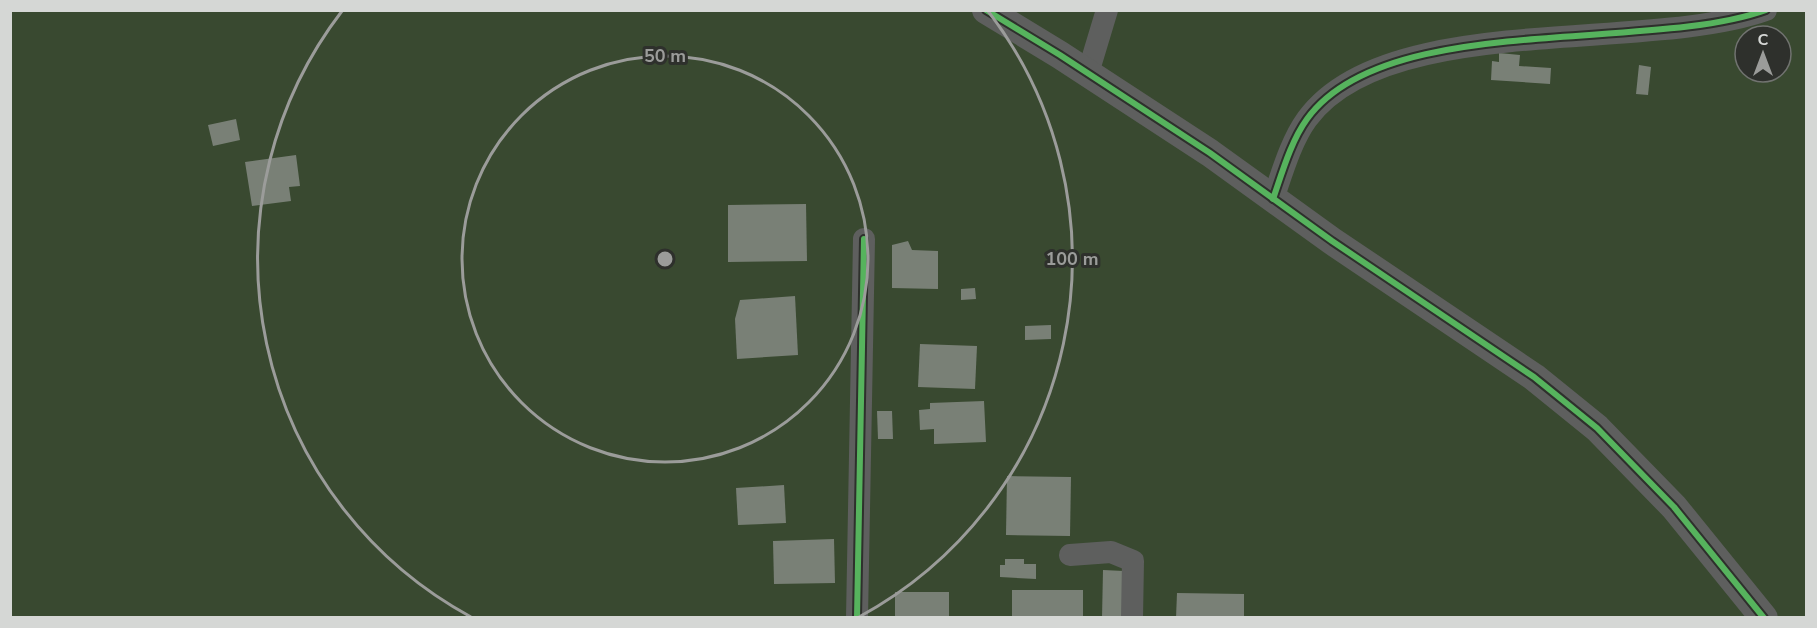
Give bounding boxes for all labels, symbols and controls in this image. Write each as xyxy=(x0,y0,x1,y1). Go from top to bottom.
north arrow xyxy=(1733,24,1793,84)
text: С xyxy=(1758,29,1769,51)
text: 50 m xyxy=(644,44,686,68)
text: 100 m xyxy=(1045,247,1099,271)
centre of rings xyxy=(655,249,675,269)

